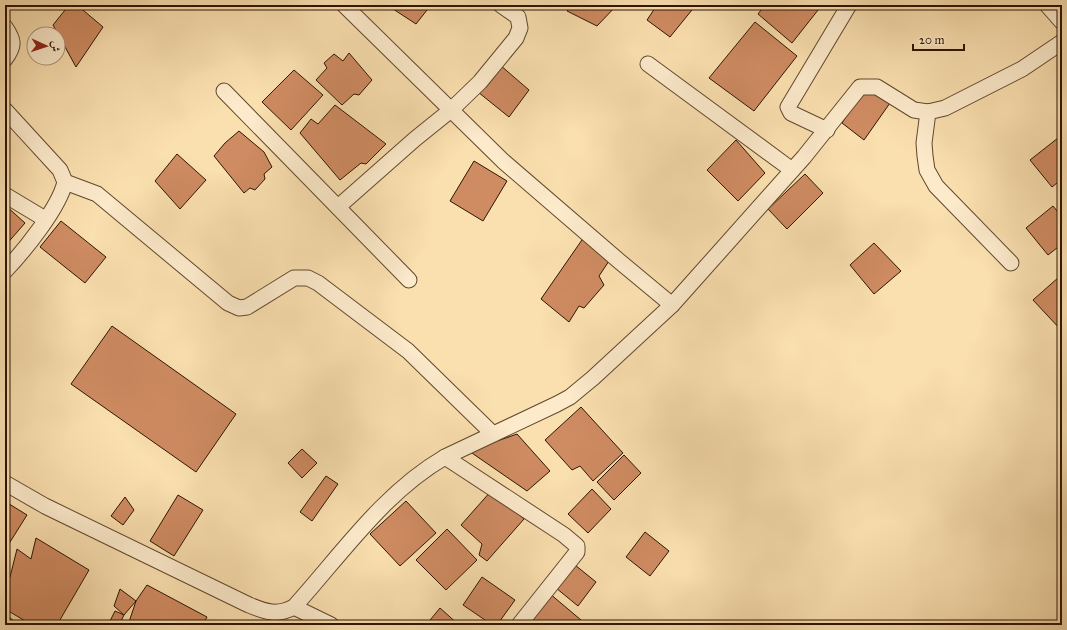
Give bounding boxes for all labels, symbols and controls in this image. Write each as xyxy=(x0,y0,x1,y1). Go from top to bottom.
north arrow xyxy=(26,26,66,66)
scale bar xyxy=(913,26,964,52)
text: 20 m xyxy=(919,33,945,47)
text: ش xyxy=(49,41,62,52)

